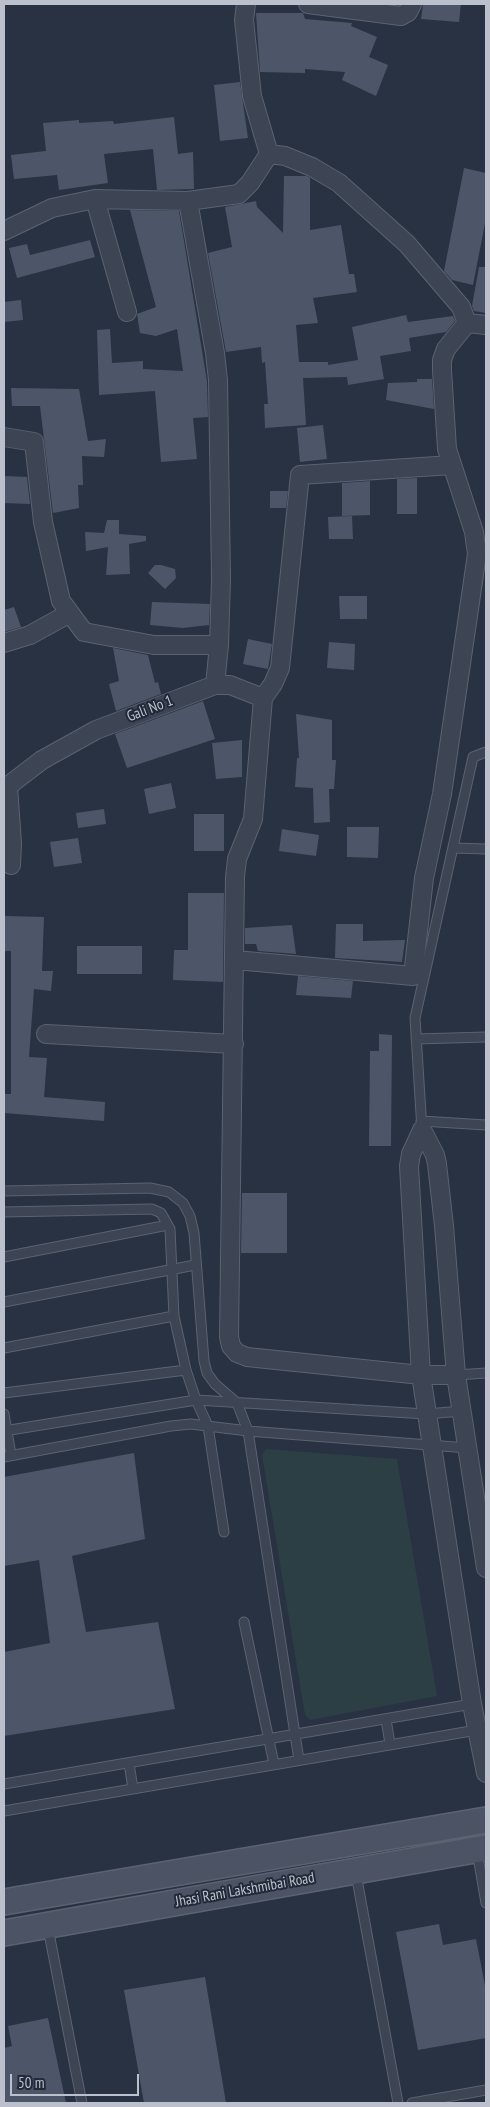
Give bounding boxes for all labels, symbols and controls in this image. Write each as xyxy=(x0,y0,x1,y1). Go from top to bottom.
street label: Gali No 1 xyxy=(124,692,176,726)
street label: Jhasi Rani Lakshmibai Road xyxy=(174,1869,316,1911)
scale bar xyxy=(12,2064,141,2096)
text: 50 m xyxy=(18,2073,44,2092)

